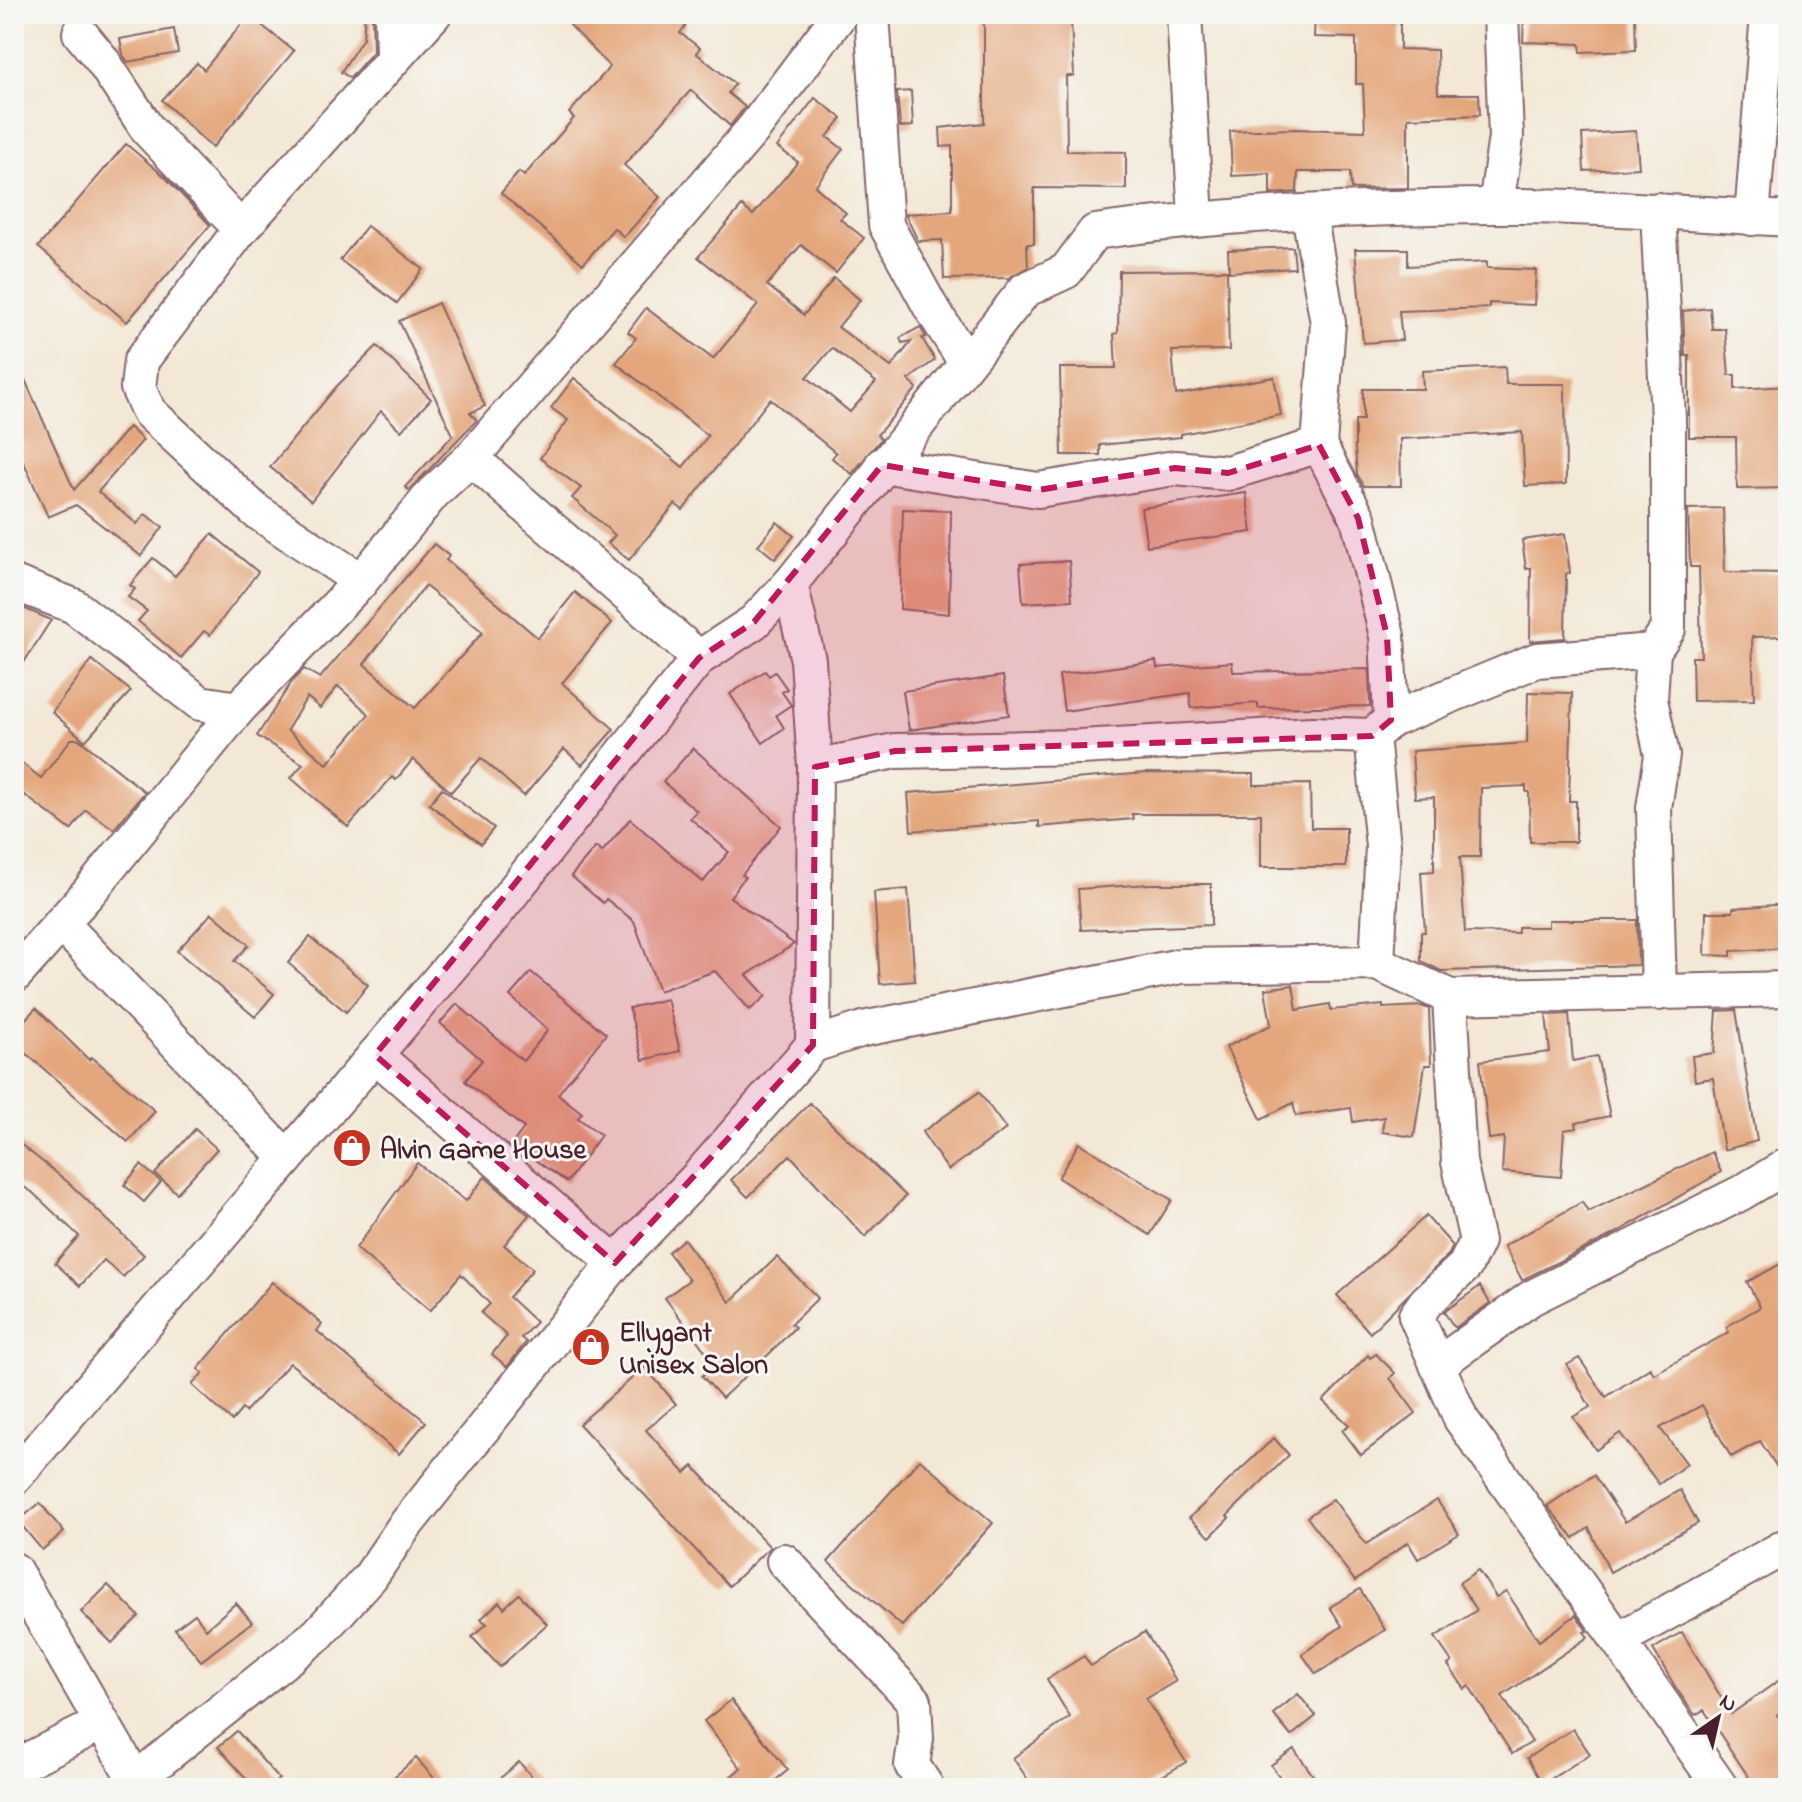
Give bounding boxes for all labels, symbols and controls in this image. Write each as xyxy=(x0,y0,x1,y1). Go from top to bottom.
shop icon: Alvin Game House xyxy=(331,1127,373,1169)
place label: Alvin Game House xyxy=(380,1131,588,1172)
place label: Ellygant Unisex Salon xyxy=(619,1314,768,1387)
shop icon: Ellygant Unisex Salon xyxy=(570,1326,612,1368)
north arrow xyxy=(1678,1678,1758,1758)
text: N xyxy=(1712,1686,1743,1721)

